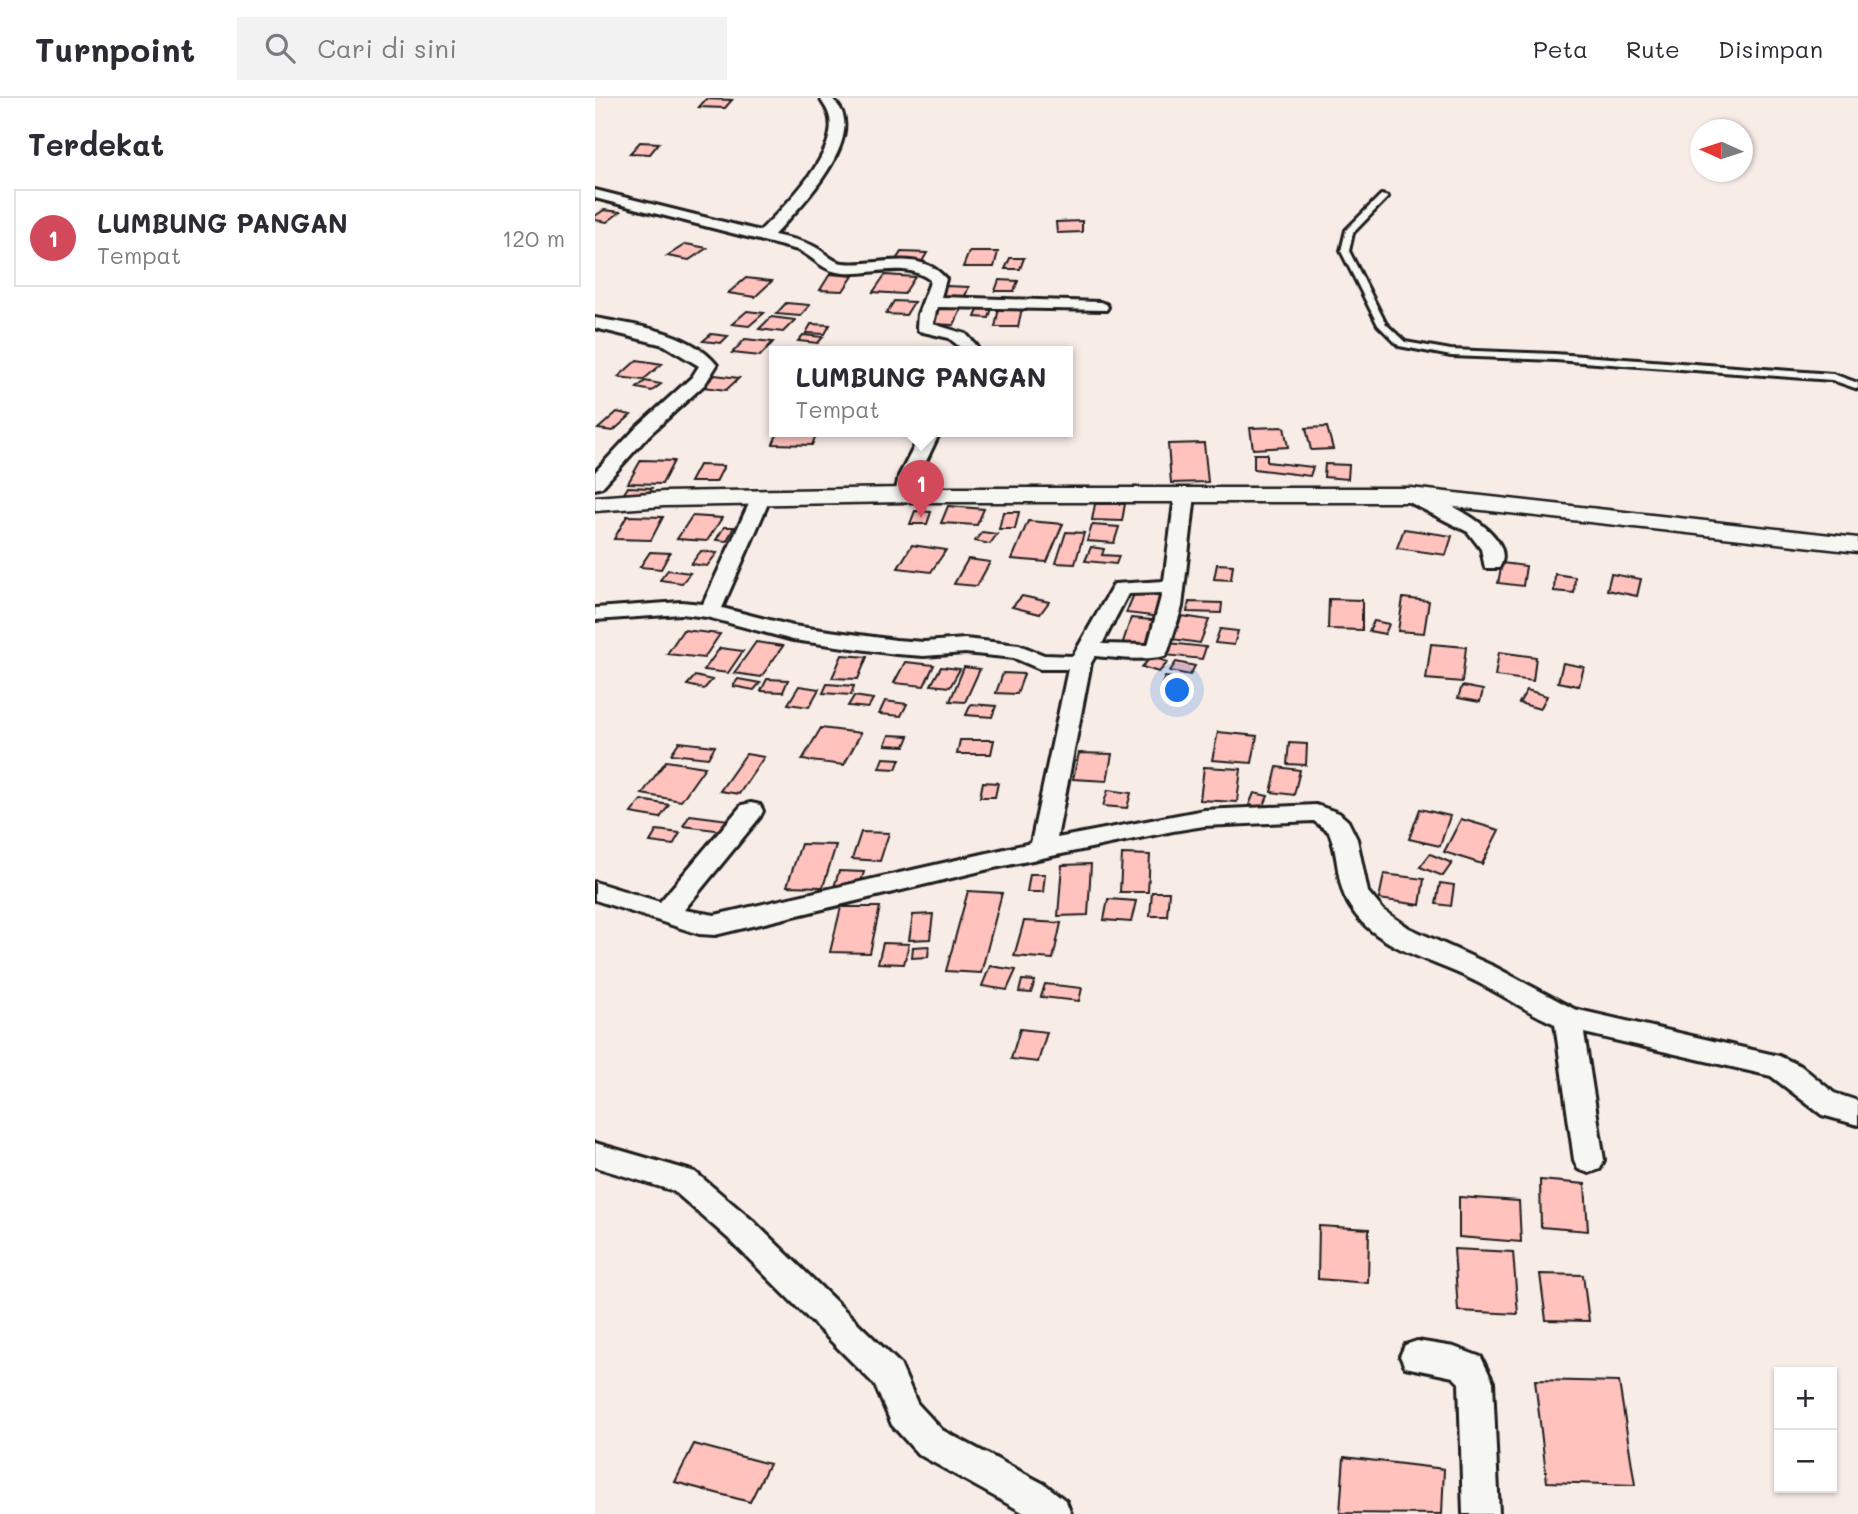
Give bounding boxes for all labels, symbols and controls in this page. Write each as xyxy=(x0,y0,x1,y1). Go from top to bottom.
search box xyxy=(237,17,727,80)
text: Turnpoint xyxy=(35,27,195,70)
icon: search xyxy=(261,29,299,67)
text: Cari di sini xyxy=(317,31,457,65)
text: Peta xyxy=(1533,33,1588,64)
text: Rute xyxy=(1626,33,1680,64)
text: Disimpan xyxy=(1718,33,1823,64)
north arrow xyxy=(1690,119,1753,182)
text: Terdekat xyxy=(28,124,164,164)
text: LUMBUNG PANGAN xyxy=(97,206,348,240)
text: 1 xyxy=(48,223,58,253)
text: 120 m xyxy=(502,223,565,253)
text: Tempat xyxy=(97,240,181,270)
popup xyxy=(769,346,1073,437)
text: LUMBUNG PANGAN xyxy=(796,360,1046,394)
text: Tempat xyxy=(796,394,880,424)
pin: 1 xyxy=(898,460,944,518)
your location xyxy=(1160,673,1194,707)
map controls xyxy=(1774,1367,1837,1493)
button: + xyxy=(1774,1367,1837,1430)
button: − xyxy=(1774,1430,1837,1493)

